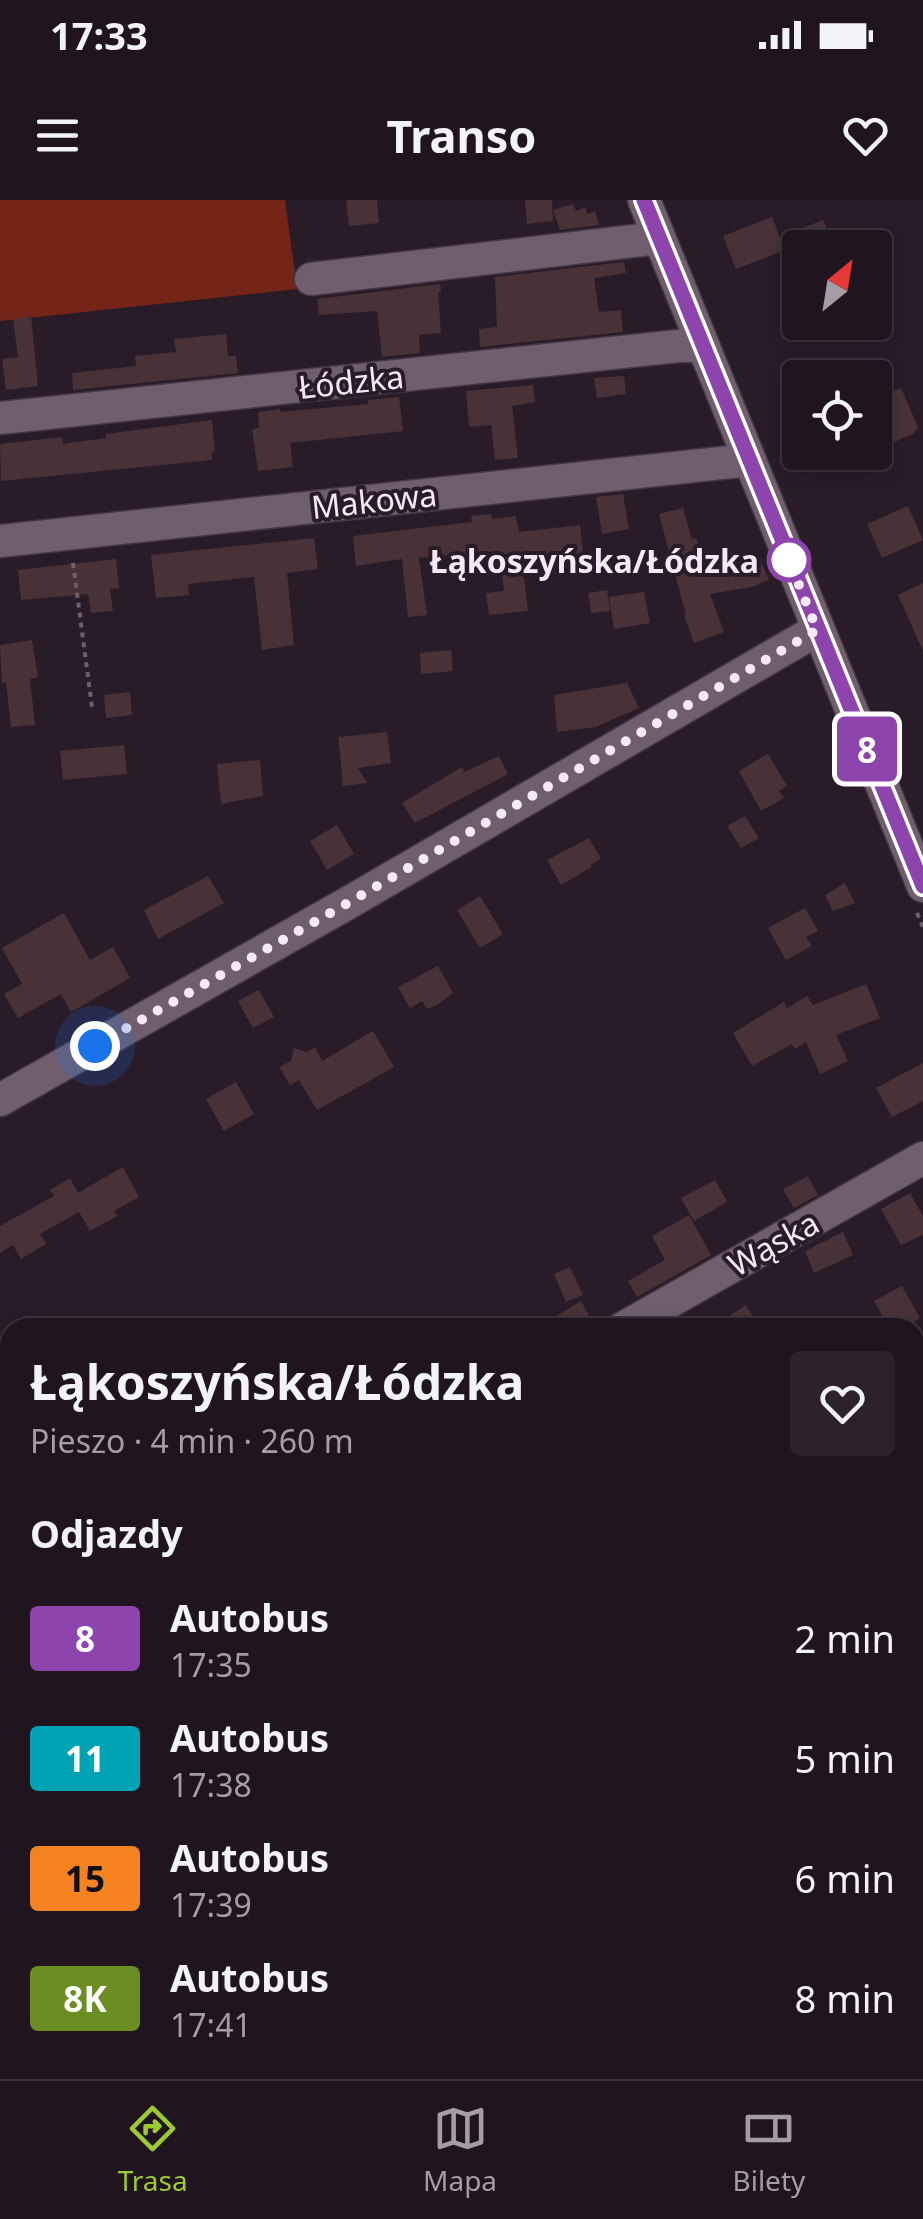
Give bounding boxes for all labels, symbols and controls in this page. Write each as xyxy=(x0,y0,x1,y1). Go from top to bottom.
text: 17:33 xyxy=(50,9,148,61)
text: Transo xyxy=(387,105,536,166)
icon: menu xyxy=(30,108,85,163)
icon: heart xyxy=(838,108,893,163)
north arrow xyxy=(782,230,892,340)
map controls xyxy=(782,230,892,470)
street label: Łódzka xyxy=(296,354,406,408)
button: locate xyxy=(782,360,892,470)
street label: Makowa xyxy=(309,472,439,528)
place label: Łąkoszyńska/Łódzka xyxy=(430,539,759,582)
marker: Łąkoszyńska/Łódzka xyxy=(768,539,810,581)
line badge: 8 xyxy=(834,716,900,782)
text: 8 xyxy=(857,726,877,773)
your location xyxy=(70,1021,120,1071)
street label: Wąska xyxy=(720,1201,826,1285)
text: Łąkoszyńska/Łódzka xyxy=(30,1349,524,1414)
button: heart xyxy=(790,1351,895,1456)
text: Pieszo · 4 min · 260 m xyxy=(30,1419,354,1462)
text: Odjazdy xyxy=(30,1507,183,1559)
text: Autobus xyxy=(170,1591,329,1643)
text: 2 min xyxy=(795,1612,895,1664)
text: 8 xyxy=(75,1615,95,1662)
text: 17:35 xyxy=(170,1643,252,1686)
text: Autobus xyxy=(170,1711,329,1763)
text: 5 min xyxy=(795,1732,895,1784)
text: 11 xyxy=(65,1735,105,1782)
text: 17:38 xyxy=(170,1763,252,1806)
text: Autobus xyxy=(170,1831,329,1883)
text: 6 min xyxy=(795,1852,895,1904)
text: 15 xyxy=(65,1855,105,1902)
text: 17:39 xyxy=(170,1883,252,1926)
text: Autobus xyxy=(170,1951,329,2003)
text: 8 min xyxy=(795,1972,895,2024)
text: 8K xyxy=(63,1975,107,2022)
text: 17:41 xyxy=(170,2003,252,2046)
tab: Trasa xyxy=(118,2101,188,2199)
tab: Mapa xyxy=(423,2101,497,2199)
tab: Bilety xyxy=(732,2101,805,2199)

